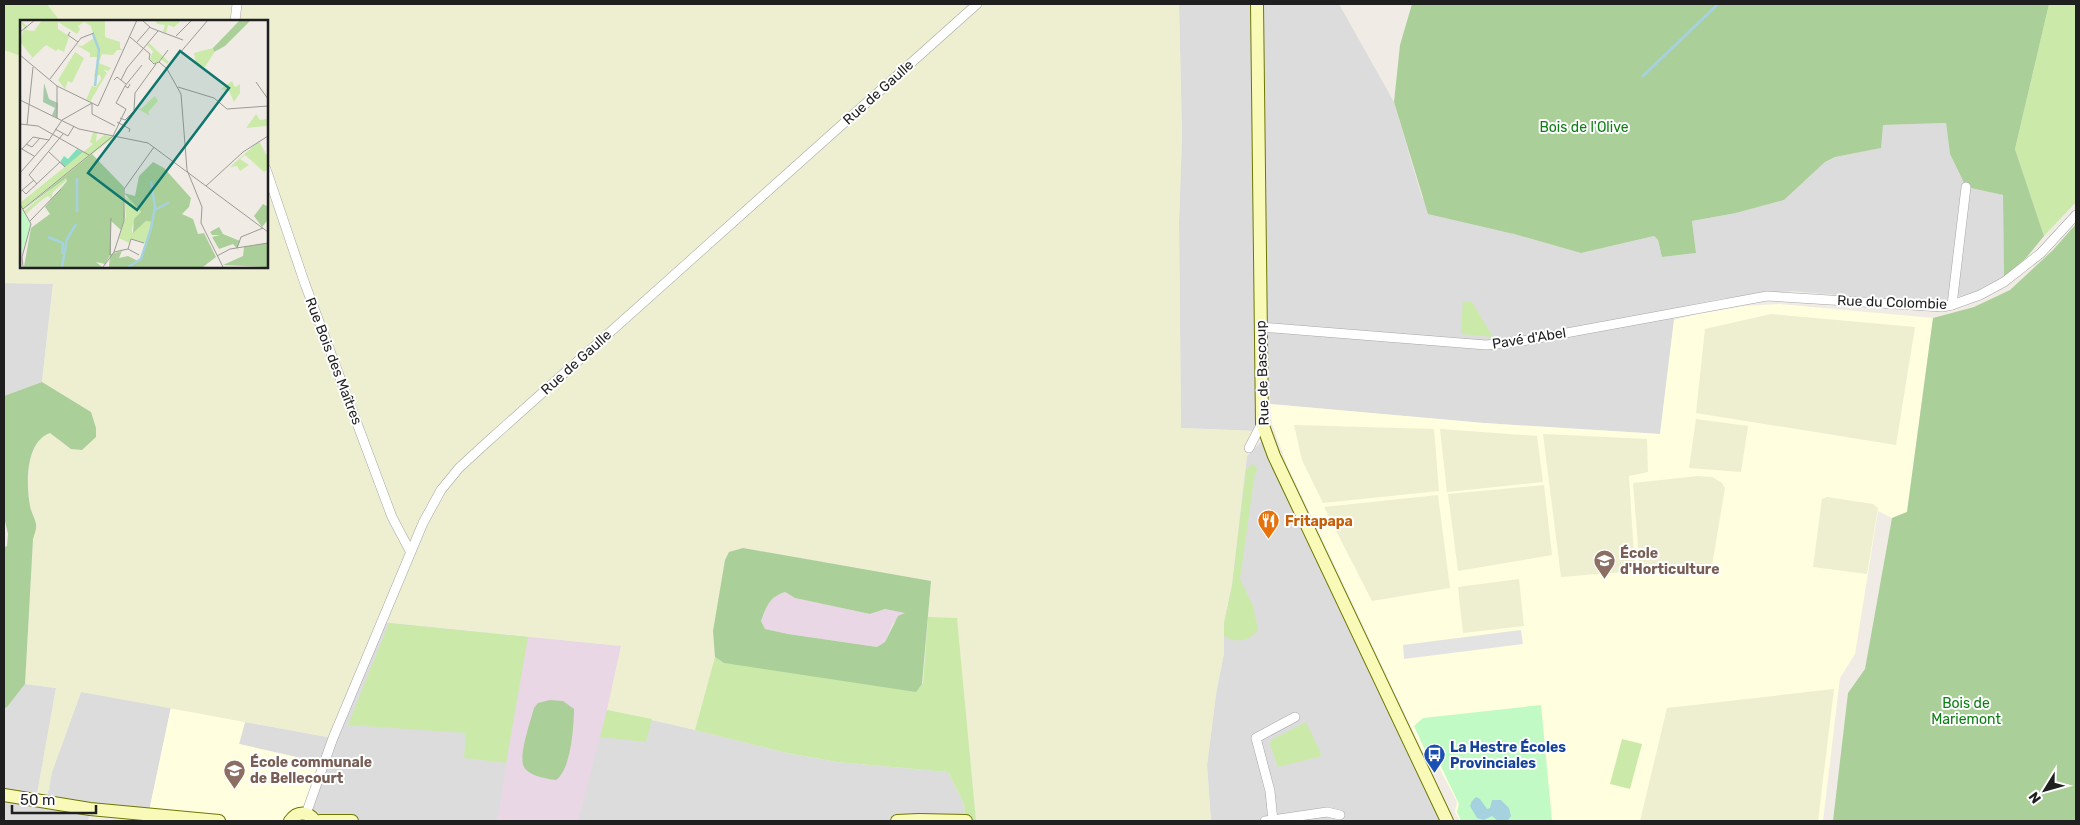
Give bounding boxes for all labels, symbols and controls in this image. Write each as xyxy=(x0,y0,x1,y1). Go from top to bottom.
inset map xyxy=(20,20,268,268)
street label: Rue de Gaulle xyxy=(840,56,917,128)
park label: Bois de l'Olive xyxy=(1539,119,1629,136)
street label: Rue du Colombie xyxy=(1837,292,1947,313)
street label: Rue Bois des Maîtres xyxy=(301,295,366,427)
street label: Rue de Bascoup xyxy=(1252,320,1273,426)
street label: Pavé d'Abel xyxy=(1491,324,1567,353)
street label: Rue de Gaulle xyxy=(538,326,615,398)
restaurant icon: Fritapapa xyxy=(1257,509,1281,540)
place label: Fritapapa xyxy=(1285,513,1353,530)
place label: École d'Horticulture xyxy=(1620,544,1719,578)
school or university icon: École d'Horticulture xyxy=(1592,549,1616,580)
park label: Bois de Mariemont xyxy=(1931,695,2001,728)
place label: La Hestre Écoles Provinciales xyxy=(1450,738,1566,772)
bus stop icon: La Hestre Écoles Provinciales xyxy=(1422,743,1446,774)
place label: École communale de Bellecourt xyxy=(250,753,372,787)
school or university icon: École communale de Bellecourt xyxy=(222,758,246,789)
north arrow xyxy=(2020,765,2070,815)
scale bar xyxy=(12,782,96,814)
text: N xyxy=(2025,788,2045,807)
text: 50 m xyxy=(20,791,55,809)

